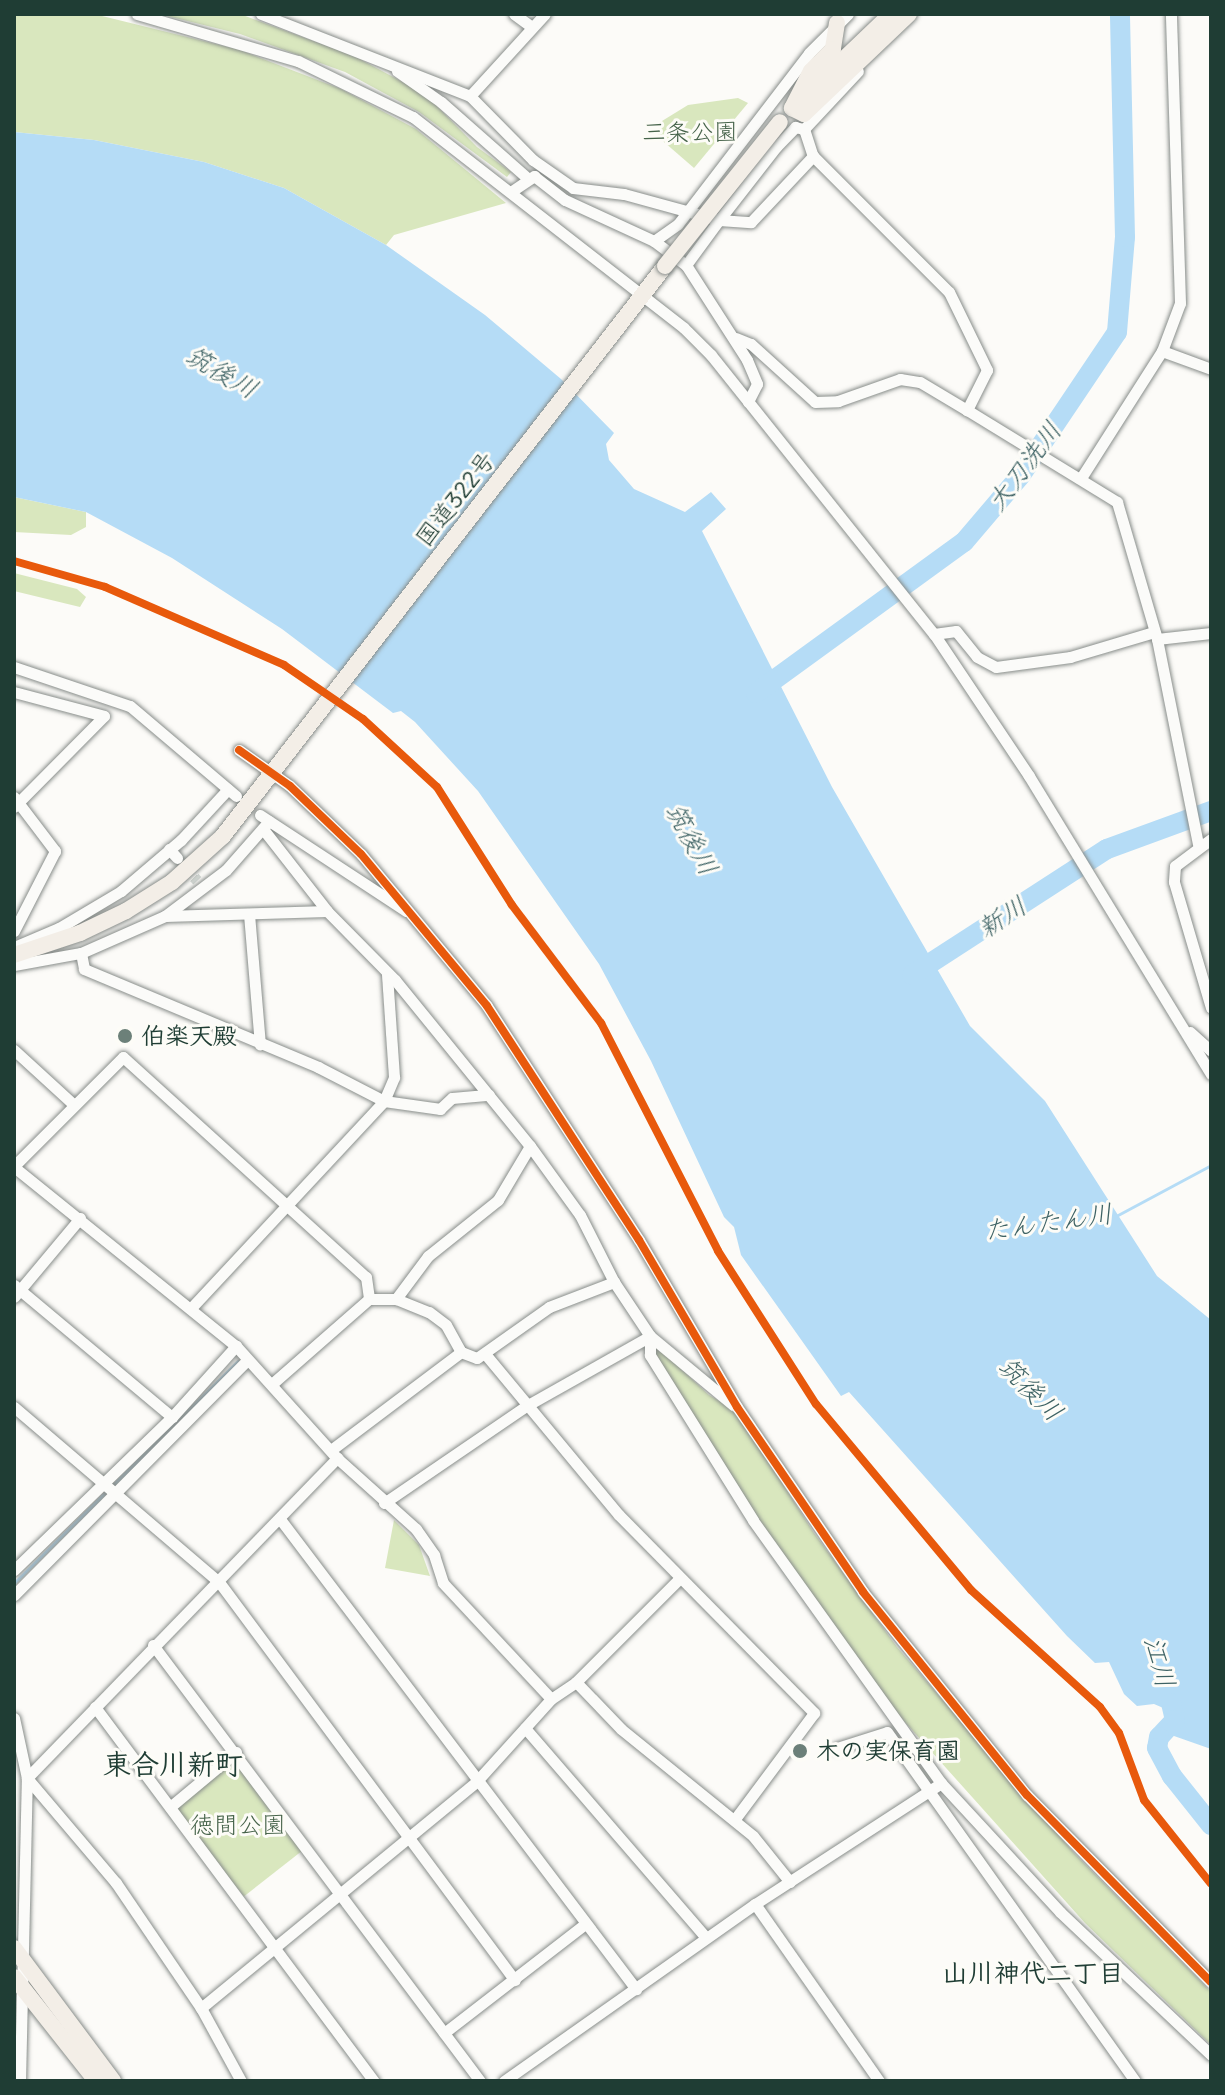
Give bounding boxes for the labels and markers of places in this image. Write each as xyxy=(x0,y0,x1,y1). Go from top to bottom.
place label: 伯楽天殿 xyxy=(141,1022,237,1050)
marker: 伯楽天殿 xyxy=(116,1027,134,1045)
place label: 木の実保育園 xyxy=(816,1737,960,1765)
marker: 木の実保育園 xyxy=(791,1742,809,1760)

